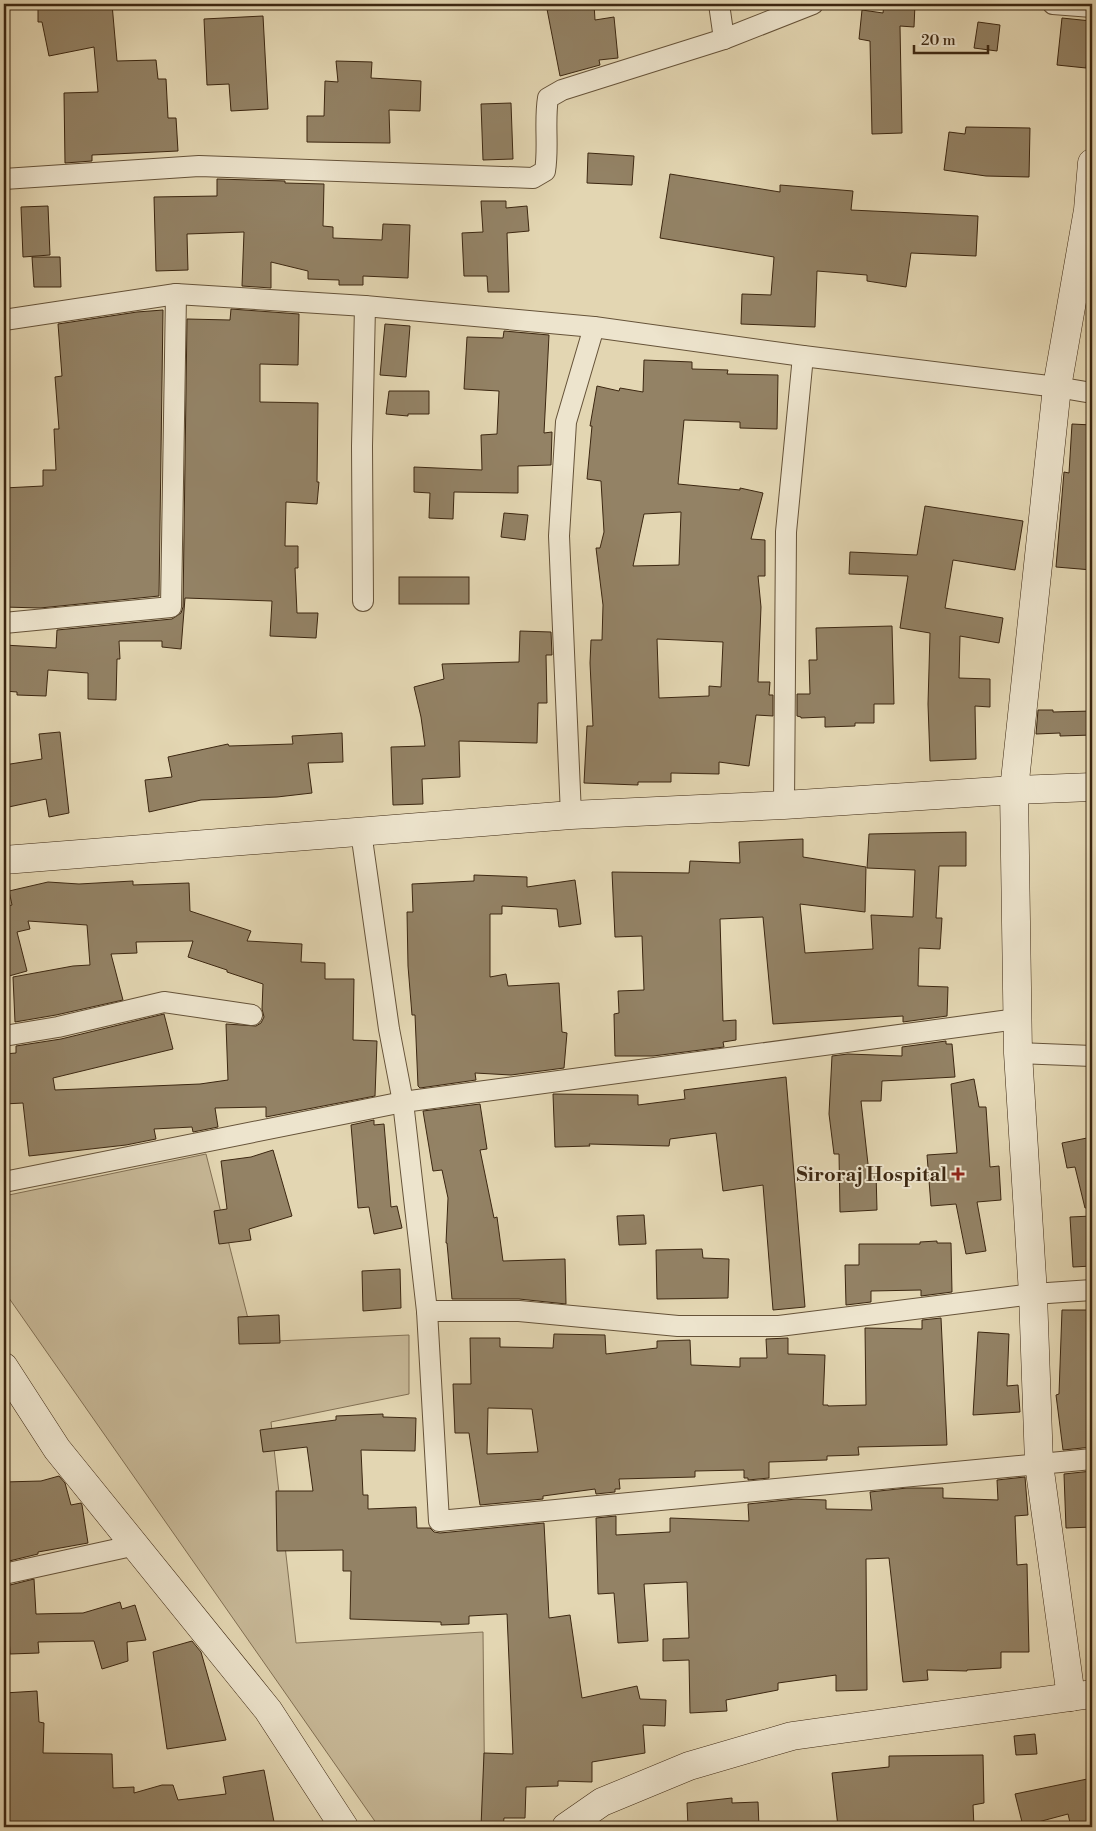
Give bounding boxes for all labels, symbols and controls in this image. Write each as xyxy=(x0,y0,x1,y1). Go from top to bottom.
scale bar xyxy=(914,22,987,54)
text: 20 m xyxy=(921,31,956,50)
place label: Siroraj Hospital xyxy=(796,1163,947,1188)
marker: Siroraj Hospital xyxy=(951,1167,965,1181)

